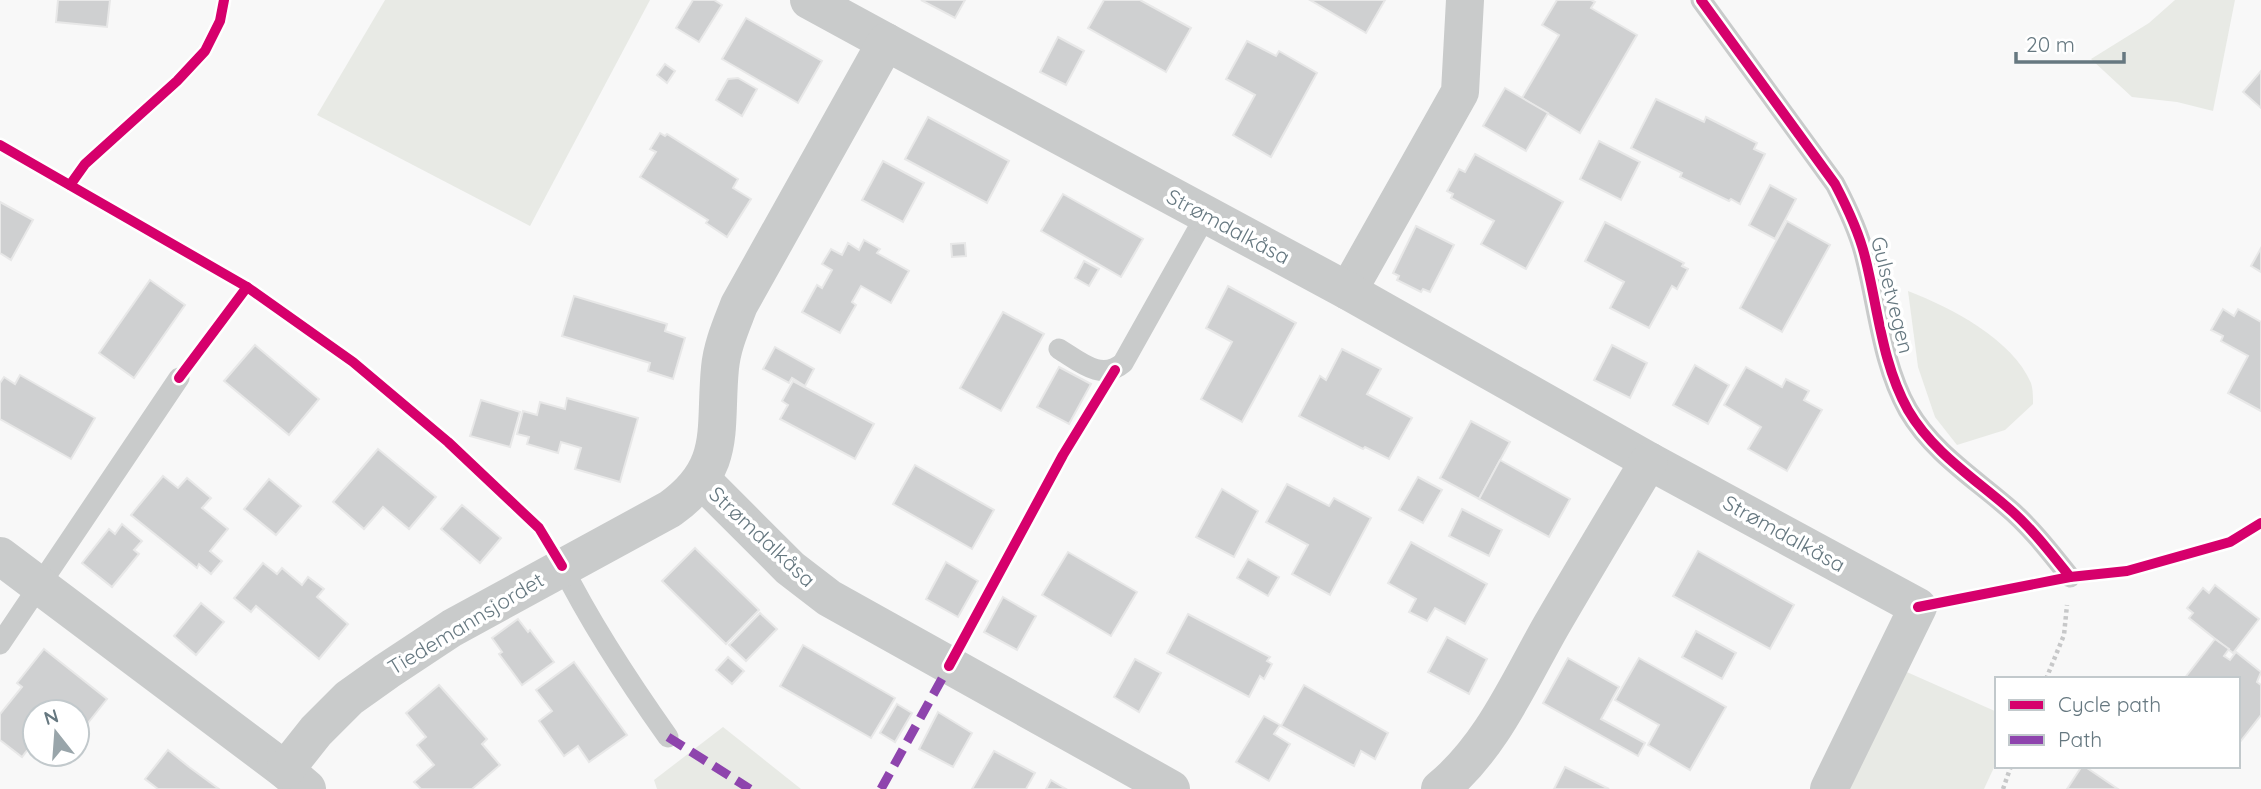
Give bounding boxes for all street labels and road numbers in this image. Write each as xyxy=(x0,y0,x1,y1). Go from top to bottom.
street label: Strømdalkåsa xyxy=(1162,183,1295,269)
street label: Gulsetvegen xyxy=(1866,234,1920,356)
street label: Strømdalkåsa xyxy=(704,480,821,592)
street label: Strømdalkåsa xyxy=(1719,489,1850,577)
street label: Tiedemannsjordet xyxy=(383,566,548,680)

